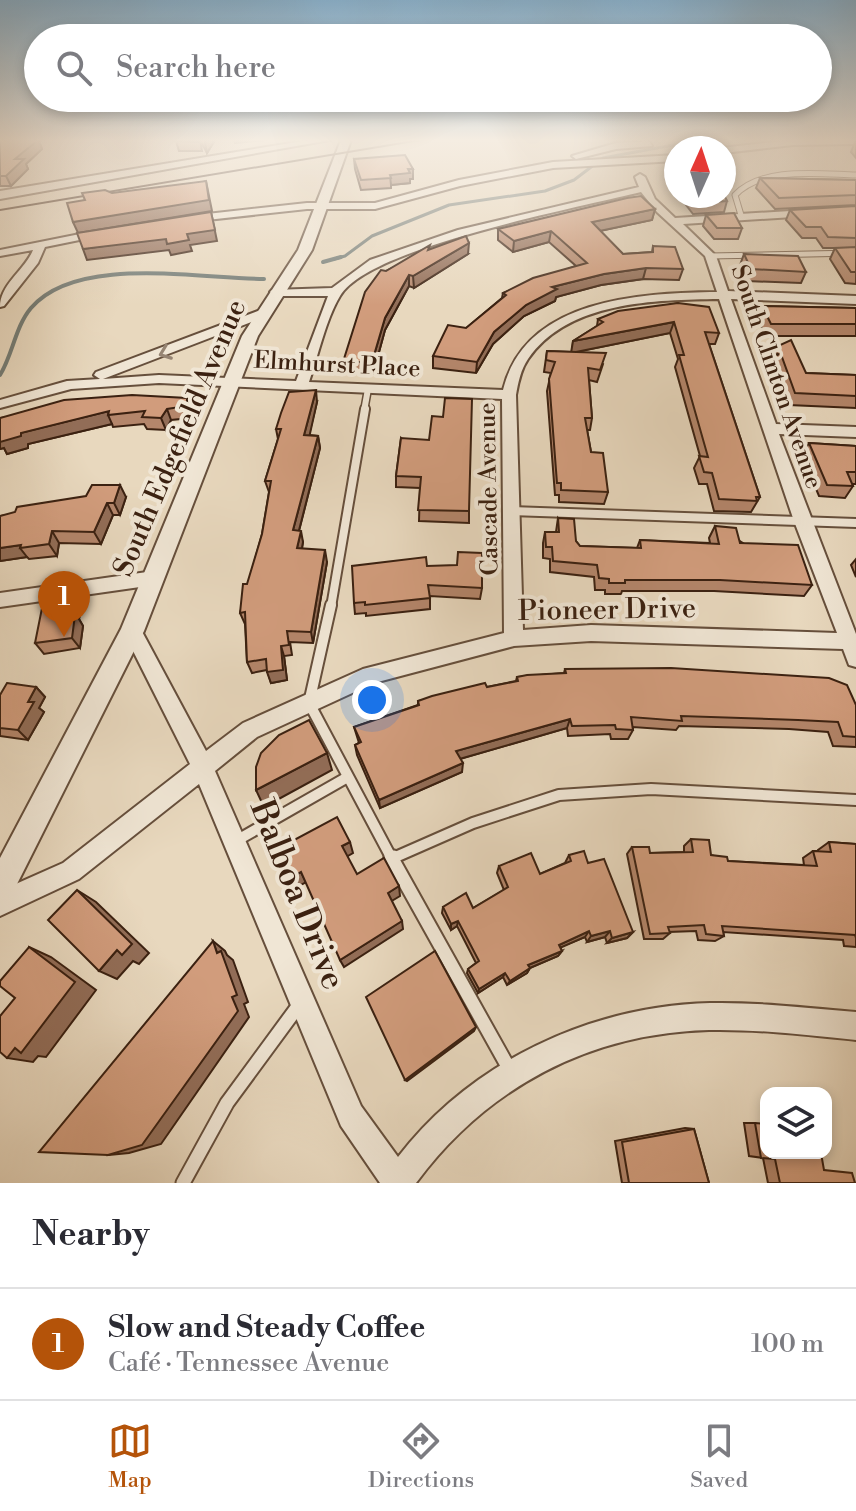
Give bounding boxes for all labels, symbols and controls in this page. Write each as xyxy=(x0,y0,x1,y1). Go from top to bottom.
search box xyxy=(24,24,832,112)
icon: search xyxy=(52,46,96,90)
text: Search here xyxy=(116,49,276,87)
north arrow xyxy=(664,136,736,208)
street label: South Clinton Avenue xyxy=(724,261,828,493)
street label: South Edgefield Avenue xyxy=(106,294,254,582)
one-way arrow xyxy=(159,343,173,360)
street label: Elmhurst Place xyxy=(253,346,421,384)
street label: Cascade Avenue xyxy=(472,402,506,576)
pin: 1 xyxy=(38,571,90,637)
street label: Pioneer Drive xyxy=(518,591,696,629)
your location xyxy=(352,680,392,720)
street label: Balboa Drive xyxy=(240,793,354,996)
map controls xyxy=(760,1087,832,1159)
button: layers xyxy=(760,1087,832,1159)
text: Nearby xyxy=(32,1214,150,1256)
text: Slow and Steady Coffee xyxy=(108,1309,425,1347)
text: 1 xyxy=(52,1328,64,1360)
text: 100 m xyxy=(751,1328,824,1360)
text: Café · Tennessee Avenue xyxy=(108,1347,389,1379)
tab: Map xyxy=(108,1419,152,1494)
tab: Directions xyxy=(368,1419,474,1494)
tab: Saved xyxy=(690,1419,748,1494)

